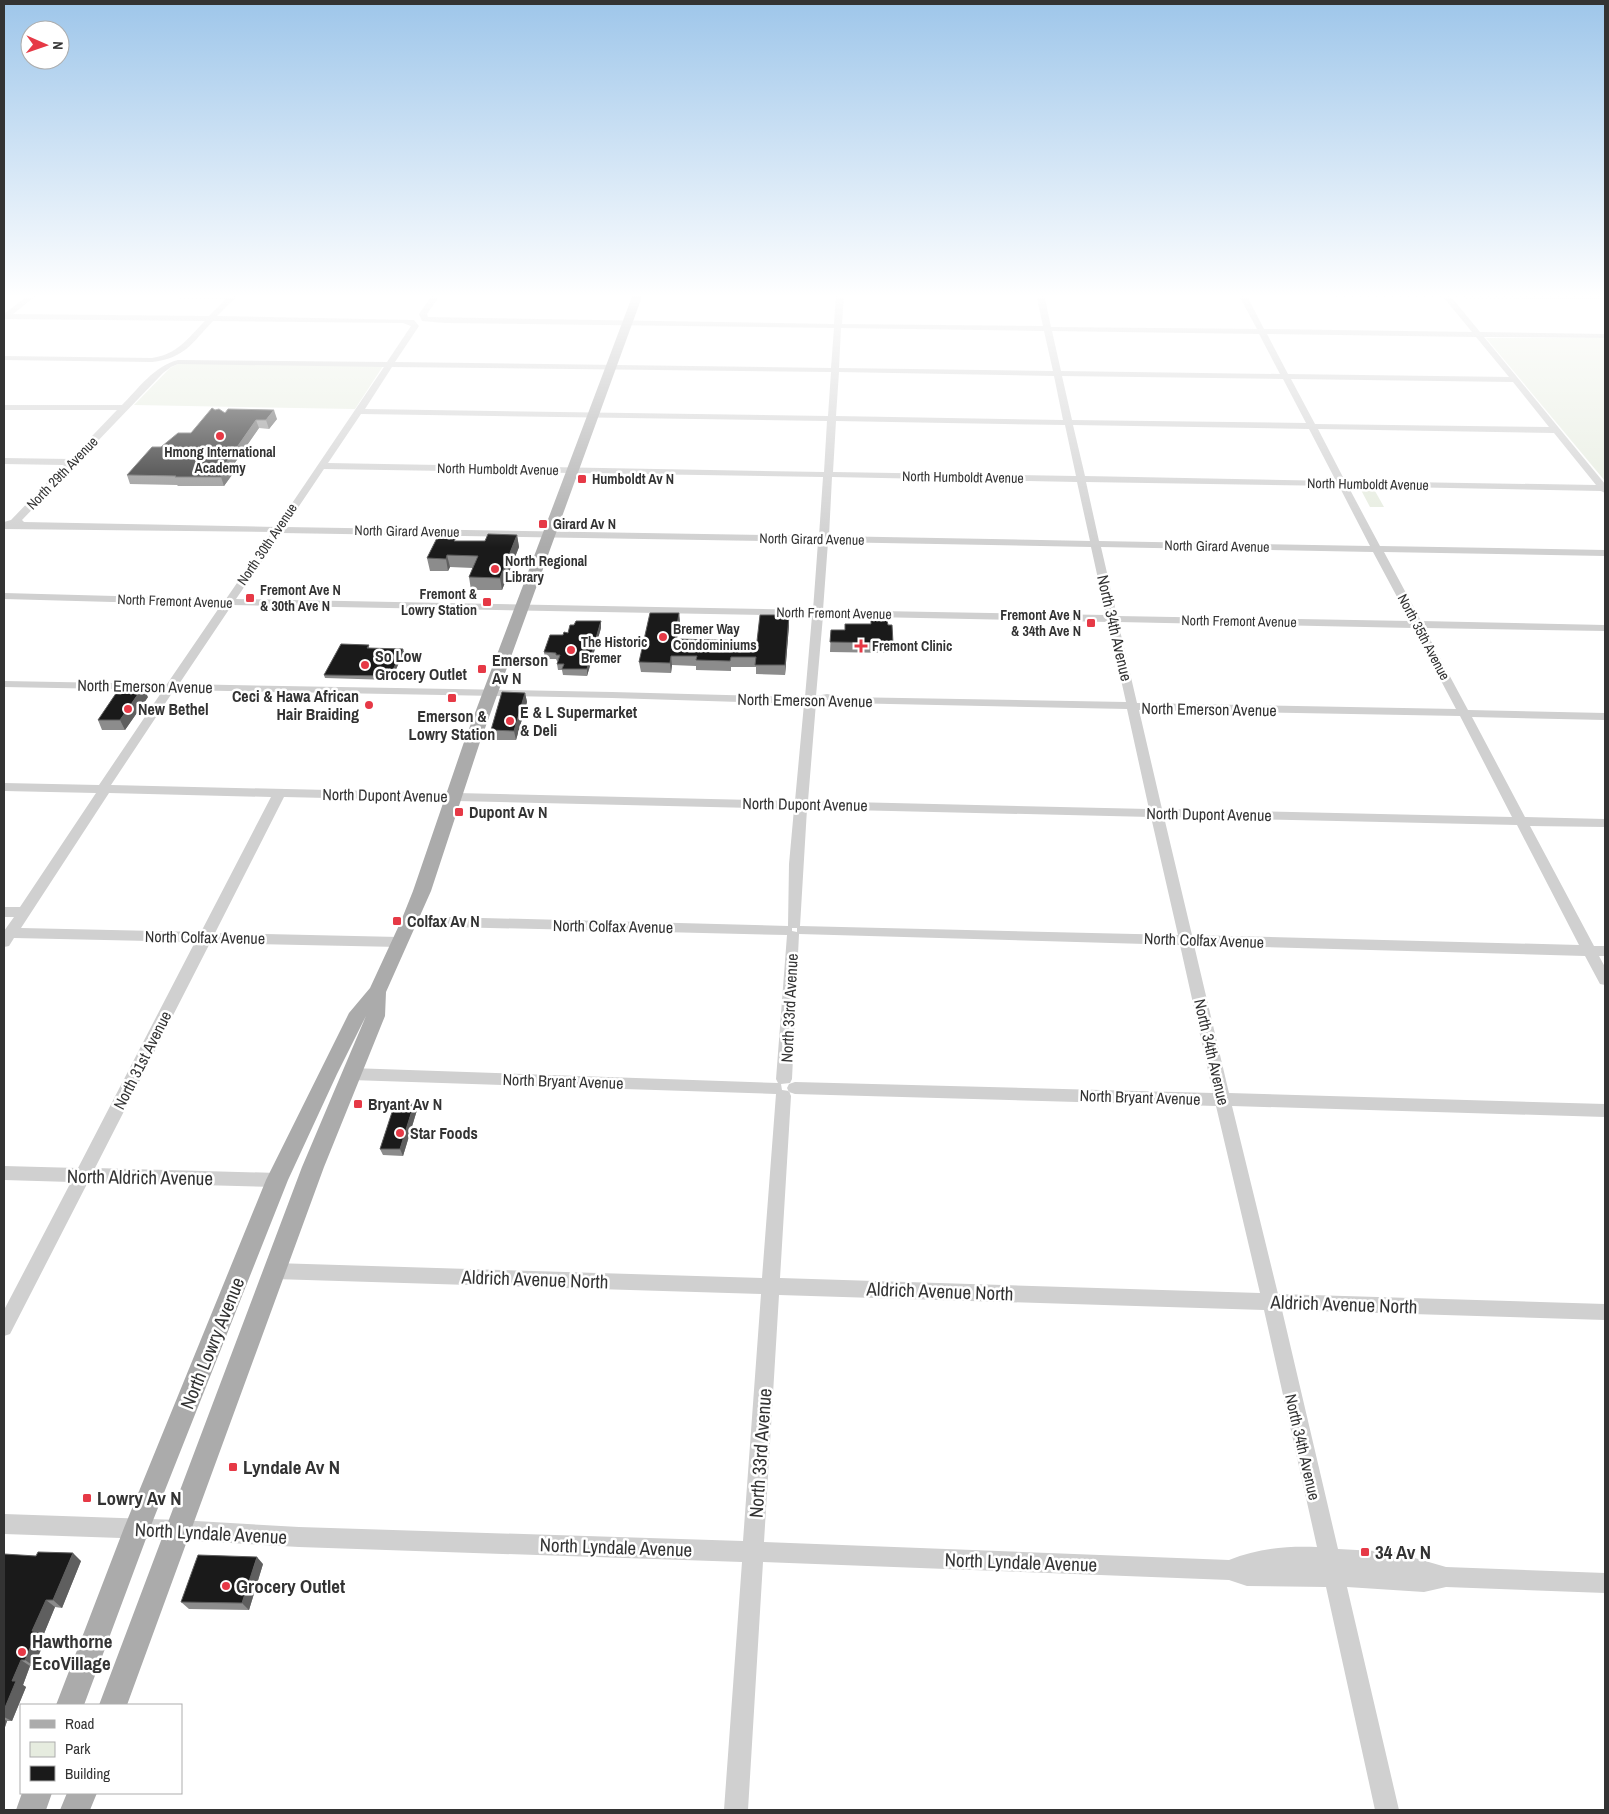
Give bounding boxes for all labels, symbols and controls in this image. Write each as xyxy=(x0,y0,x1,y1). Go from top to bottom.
north arrow xyxy=(20,20,70,70)
text: N xyxy=(49,41,67,50)
marker: Hmong International Academy xyxy=(214,430,226,442)
street label: North 29th Avenue xyxy=(23,433,101,513)
place label: Hmong International Academy xyxy=(164,443,276,477)
street label: North Humboldt Avenue xyxy=(437,459,559,479)
street label: North Humboldt Avenue xyxy=(902,467,1024,487)
place label: Humboldt Av N xyxy=(592,470,674,488)
marker: Humboldt Av N xyxy=(576,473,588,485)
street label: North Humboldt Avenue xyxy=(1307,474,1429,494)
street label: North 30th Avenue xyxy=(233,500,301,588)
place label: Girard Av N xyxy=(553,515,616,533)
marker: Girard Av N xyxy=(537,518,549,530)
street label: North Girard Avenue xyxy=(354,521,460,541)
street label: North Girard Avenue xyxy=(759,529,865,549)
street label: North Girard Avenue xyxy=(1164,536,1270,556)
place label: North Regional Library xyxy=(505,552,587,586)
marker: North Regional Library xyxy=(489,563,501,575)
street label: North 34th Avenue xyxy=(1092,573,1138,683)
place label: Fremont Ave N & 30th Ave N xyxy=(260,581,341,615)
place label: Fremont & Lowry Station xyxy=(401,585,478,619)
street label: North Fremont Avenue xyxy=(117,590,233,612)
street label: North 35th Avenue xyxy=(1394,591,1454,683)
marker: Fremont Ave N & 30th Ave N xyxy=(244,592,256,604)
marker: Fremont & Lowry Station xyxy=(481,596,493,608)
street label: North Fremont Avenue xyxy=(776,603,892,623)
place label: Fremont Ave N & 34th Ave N xyxy=(1000,606,1081,640)
street label: North Fremont Avenue xyxy=(1181,611,1297,631)
marker: Fremont Ave N & 34th Ave N xyxy=(1085,617,1097,629)
place label: Bremer Way Condominiums xyxy=(673,620,757,654)
marker: Bremer Way Condominiums xyxy=(657,631,669,643)
place label: The Historic Bremer xyxy=(581,633,647,667)
place label: Fremont Clinic xyxy=(872,637,952,655)
marker: Fremont Clinic xyxy=(854,639,868,653)
marker: The Historic Bremer xyxy=(565,644,577,656)
place label: So Low Grocery Outlet xyxy=(375,645,468,685)
place label: Emerson Av N xyxy=(492,649,548,689)
marker: So Low Grocery Outlet xyxy=(359,659,371,671)
marker: Emerson Av N xyxy=(476,663,488,675)
street label: North Emerson Avenue xyxy=(77,674,213,698)
place label: Ceci & Hawa African Hair Braiding xyxy=(232,685,359,725)
street label: North Emerson Avenue xyxy=(737,688,873,712)
marker: Emerson & Lowry Station xyxy=(446,692,458,704)
street label: North Emerson Avenue xyxy=(1141,697,1277,721)
place label: New Bethel xyxy=(138,698,209,720)
marker: Ceci & Hawa African Hair Braiding xyxy=(363,699,375,711)
place label: E & L Supermarket & Deli xyxy=(520,701,638,741)
marker: New Bethel xyxy=(122,703,134,715)
place label: Emerson & Lowry Station xyxy=(409,705,495,745)
marker: E & L Supermarket & Deli xyxy=(504,715,516,727)
street label: North Dupont Avenue xyxy=(322,783,448,807)
street label: North Dupont Avenue xyxy=(742,792,868,816)
place label: Dupont Av N xyxy=(469,801,547,823)
street label: North Dupont Avenue xyxy=(1146,802,1272,826)
marker: Dupont Av N xyxy=(453,806,465,818)
place label: Colfax Av N xyxy=(407,910,480,932)
street label: North Colfax Avenue xyxy=(553,914,673,938)
marker: Colfax Av N xyxy=(391,915,403,927)
street label: North Colfax Avenue xyxy=(145,925,265,949)
street label: North Colfax Avenue xyxy=(1144,927,1264,953)
street label: North 33rd Avenue xyxy=(775,953,803,1063)
street label: North 34th Avenue xyxy=(1189,997,1235,1107)
street label: North 31st Avenue xyxy=(108,1007,176,1113)
street label: North Bryant Avenue xyxy=(502,1068,624,1094)
street label: North Bryant Avenue xyxy=(1079,1084,1201,1110)
place label: Bryant Av N xyxy=(368,1093,442,1115)
marker: Bryant Av N xyxy=(352,1098,364,1110)
place label: Star Foods xyxy=(410,1122,478,1144)
marker: Star Foods xyxy=(394,1127,406,1139)
street label: North Aldrich Avenue xyxy=(67,1163,213,1191)
street label: Aldrich Avenue North xyxy=(460,1263,609,1295)
street label: North Lowry Avenue xyxy=(174,1273,250,1413)
street label: Aldrich Avenue North xyxy=(865,1275,1014,1307)
street label: Aldrich Avenue North xyxy=(1269,1288,1418,1320)
street label: North 33rd Avenue xyxy=(743,1387,777,1519)
street label: North 34th Avenue xyxy=(1280,1392,1326,1502)
place label: Lyndale Av N xyxy=(243,1454,340,1480)
marker: Lyndale Av N xyxy=(227,1461,239,1473)
place label: Lowry Av N xyxy=(97,1485,182,1511)
marker: Lowry Av N xyxy=(81,1492,93,1504)
street label: North Lyndale Avenue xyxy=(134,1516,288,1550)
street label: North Lyndale Avenue xyxy=(539,1531,693,1563)
place label: 34 Av N xyxy=(1375,1539,1431,1565)
street label: North Lyndale Avenue xyxy=(944,1546,1098,1578)
marker: 34 Av N xyxy=(1359,1546,1371,1558)
place label: Grocery Outlet xyxy=(236,1573,345,1599)
marker: Grocery Outlet xyxy=(220,1580,232,1592)
place label: Hawthorne EcoVillage xyxy=(32,1628,113,1676)
marker: Hawthorne EcoVillage xyxy=(16,1646,28,1658)
legend xyxy=(20,1704,182,1794)
text: Road xyxy=(65,1713,94,1734)
text: Park xyxy=(65,1738,91,1759)
text: Building xyxy=(65,1763,110,1784)

